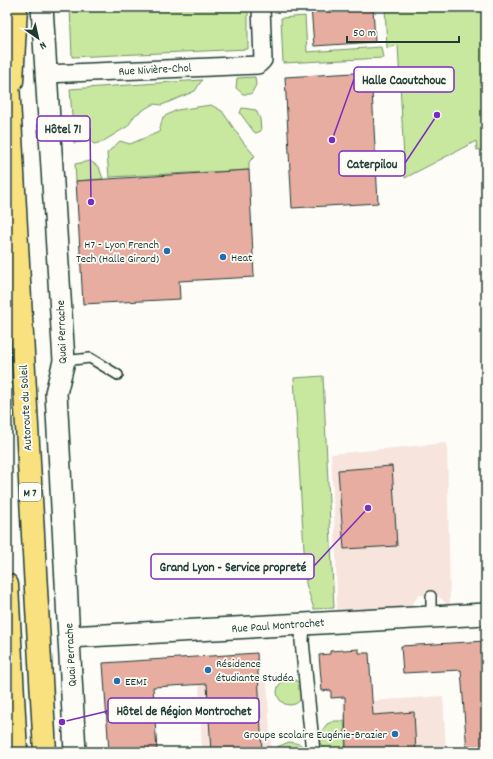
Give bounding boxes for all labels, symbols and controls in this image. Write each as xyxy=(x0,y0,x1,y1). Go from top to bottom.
north arrow xyxy=(18,18,58,58)
scale bar xyxy=(347,18,459,44)
text: 50 m xyxy=(353,25,376,42)
text: N xyxy=(35,36,49,53)
street label: Rue Nivière-Chol xyxy=(118,60,192,81)
callout: Halle Caoutchouc xyxy=(354,67,454,92)
text: Halle Caoutchouc xyxy=(362,72,446,91)
callout: Hôtel 71 xyxy=(37,116,90,141)
text: Hôtel 71 xyxy=(45,121,82,140)
callout: Caterpilou xyxy=(339,151,405,176)
text: Caterpilou xyxy=(347,156,398,175)
place label: H7 - Lyon French Tech (Halle Girard) xyxy=(76,237,159,268)
marker: H7 - Lyon French Tech (Halle Girard) xyxy=(162,246,172,256)
place label: Heat xyxy=(231,250,253,267)
marker: Heat xyxy=(218,252,228,262)
street label: Quai Perrache xyxy=(53,300,72,364)
street label: Autoroute du Soleil xyxy=(16,364,37,451)
road number: M 7 xyxy=(19,483,41,501)
callout: Grand Lyon - Service propreté xyxy=(151,554,314,579)
text: Grand Lyon - Service propreté xyxy=(160,559,307,578)
street label: Rue Paul Montrochet xyxy=(231,615,326,638)
street label: Quai Perrache xyxy=(61,623,82,687)
place label: Résidence étudiante Studéa xyxy=(216,656,294,687)
marker: Résidence étudiante Studéa xyxy=(203,665,213,675)
place label: EEMI xyxy=(125,674,147,691)
marker: EEMI xyxy=(112,676,122,686)
callout: Hôtel de Région Montrochet xyxy=(108,698,259,723)
text: Hôtel de Région Montrochet xyxy=(116,703,252,722)
place label: Groupe scolaire Eugénie-Brazier xyxy=(244,727,388,744)
marker: Groupe scolaire Eugénie-Brazier xyxy=(390,729,400,739)

